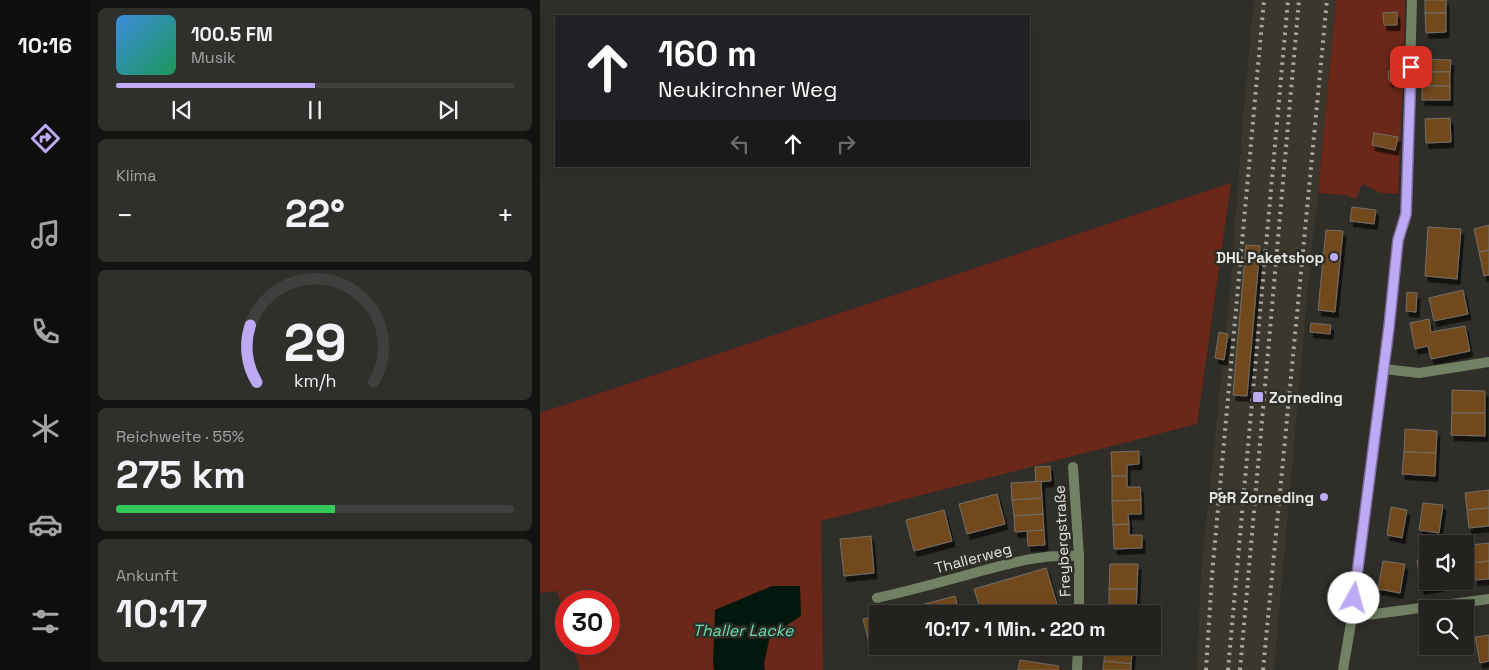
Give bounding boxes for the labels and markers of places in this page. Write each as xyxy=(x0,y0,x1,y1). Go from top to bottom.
pin xyxy=(1390,46,1432,88)
place label: DHL Paketshop xyxy=(1216,248,1324,267)
marker: DHL Paketshop xyxy=(1328,251,1340,263)
place label: Zorneding xyxy=(1269,388,1343,407)
marker: Zorneding xyxy=(1251,390,1265,404)
place label: P&R Zorneding xyxy=(1209,488,1314,507)
marker: P&R Zorneding xyxy=(1318,491,1330,503)

